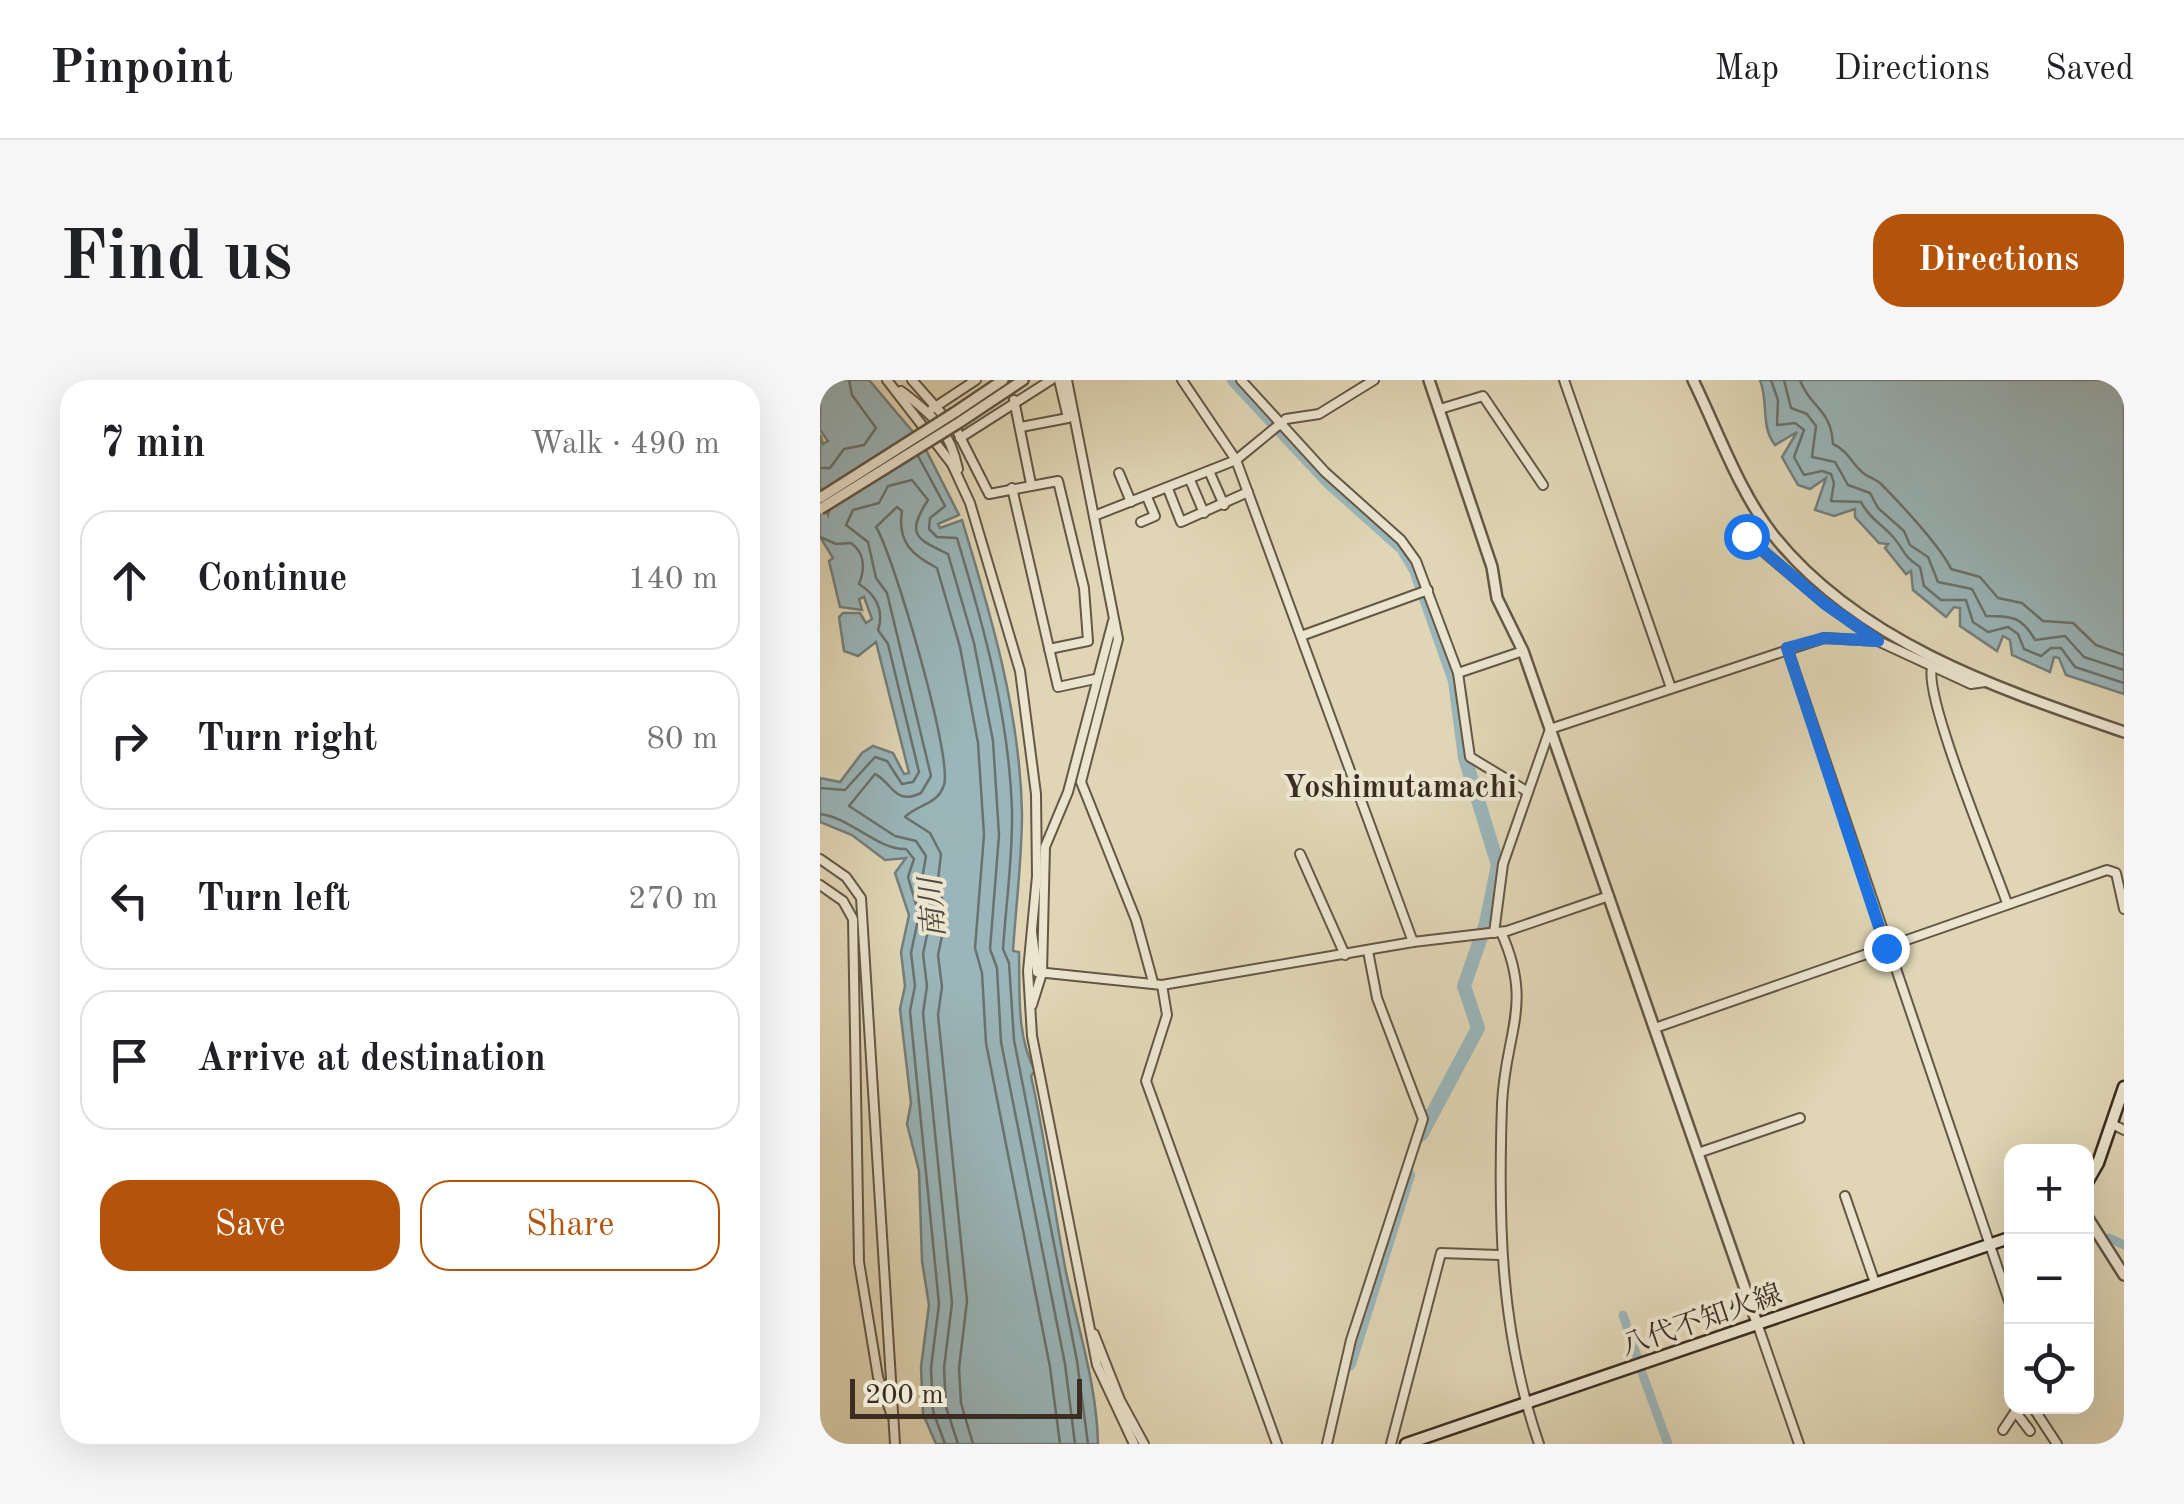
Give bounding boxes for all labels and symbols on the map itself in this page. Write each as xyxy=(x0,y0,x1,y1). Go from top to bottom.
route start xyxy=(1724,514,1770,560)
district label: Yoshimutamachi xyxy=(1283,773,1517,805)
water label: 南川 xyxy=(914,874,951,939)
route end xyxy=(1864,926,1910,972)
street label: 八代不知火線 xyxy=(1617,1278,1786,1362)
scale bar xyxy=(850,1374,1082,1418)

